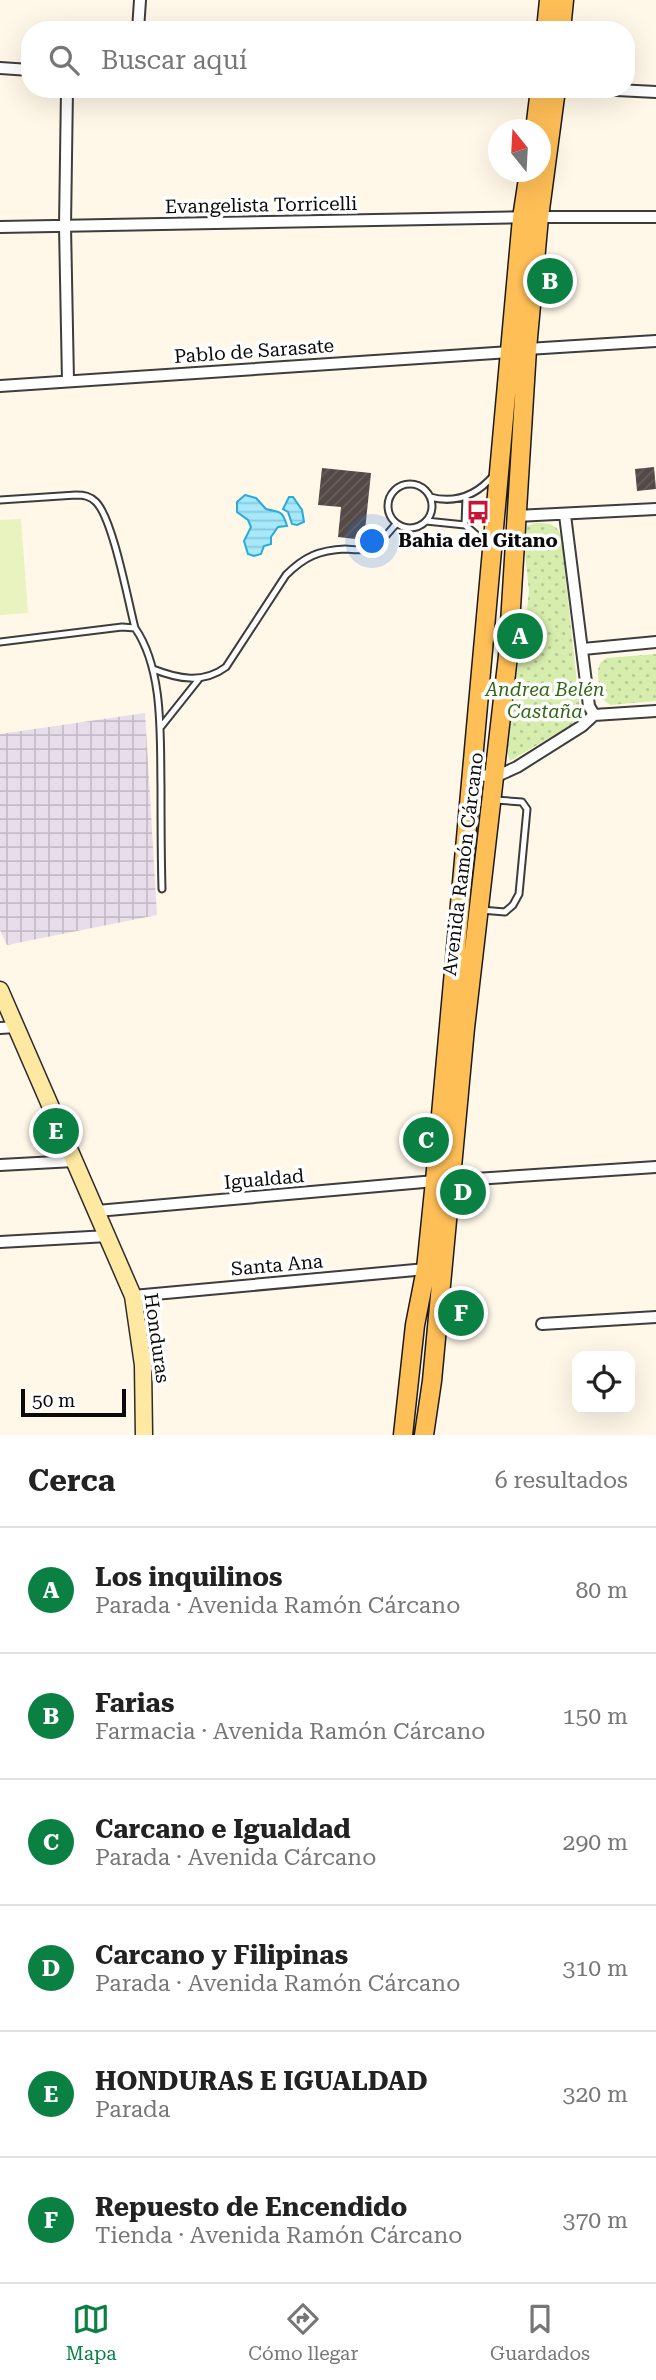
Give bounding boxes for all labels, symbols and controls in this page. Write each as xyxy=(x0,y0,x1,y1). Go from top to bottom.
search box xyxy=(21,21,635,98)
icon: search xyxy=(45,41,83,79)
text: Buscar aquí xyxy=(101,45,247,75)
north arrow xyxy=(488,119,551,182)
street label: Evangelista Torricelli xyxy=(165,192,357,218)
pin: B xyxy=(527,255,573,307)
street label: Pablo de Sarasate xyxy=(173,334,335,368)
bus stop icon: Bahia del Gitano xyxy=(464,498,492,526)
your location xyxy=(355,524,389,558)
place label: Bahia del Gitano xyxy=(398,529,558,552)
pin: A xyxy=(497,610,543,662)
park label: Andrea Belén Castaña xyxy=(484,678,605,723)
street label: Avenida Ramón Cárcano xyxy=(438,751,488,977)
pin: E xyxy=(33,1105,79,1157)
pin: C xyxy=(403,1114,449,1166)
street label: Igualdad xyxy=(223,1164,305,1194)
pin: D xyxy=(440,1166,486,1218)
street label: Santa Ana xyxy=(230,1249,325,1280)
pin: F xyxy=(438,1287,484,1339)
street label: Honduras xyxy=(139,1292,175,1384)
map controls xyxy=(572,1351,635,1414)
button: locate xyxy=(572,1351,635,1414)
scale bar xyxy=(21,1386,126,1418)
text: 50 m xyxy=(32,1389,75,1412)
text: Cerca xyxy=(28,1463,115,1498)
text: 6 resultados xyxy=(495,1467,628,1494)
text: Los inquilinos xyxy=(95,1562,282,1592)
text: A xyxy=(43,1577,59,1604)
text: 80 m xyxy=(575,1577,628,1604)
text: Parada · Avenida Ramón Cárcano xyxy=(95,1592,460,1619)
text: Farias xyxy=(95,1688,174,1718)
text: B xyxy=(43,1703,59,1730)
text: 150 m xyxy=(563,1703,628,1730)
text: Farmacia · Avenida Ramón Cárcano xyxy=(95,1718,485,1745)
text: Carcano e Igualdad xyxy=(95,1814,351,1844)
text: C xyxy=(43,1829,59,1856)
text: 290 m xyxy=(563,1829,628,1856)
text: Parada · Avenida Cárcano xyxy=(95,1844,376,1871)
text: Carcano y Filipinas xyxy=(95,1940,348,1970)
text: D xyxy=(42,1955,60,1982)
text: 310 m xyxy=(563,1955,628,1982)
text: Parada · Avenida Ramón Cárcano xyxy=(95,1970,460,1997)
text: HONDURAS E IGUALDAD xyxy=(95,2066,428,2096)
text: E xyxy=(44,2081,58,2108)
text: 320 m xyxy=(563,2081,628,2108)
text: Parada xyxy=(95,2096,170,2123)
text: Repuesto de Encendido xyxy=(95,2192,407,2222)
text: F xyxy=(44,2207,58,2234)
text: 370 m xyxy=(563,2207,628,2234)
text: Tienda · Avenida Ramón Cárcano xyxy=(95,2222,462,2249)
tab: Mapa xyxy=(66,2300,117,2365)
tab: Cómo llegar xyxy=(248,2300,358,2365)
tab: Guardados xyxy=(490,2300,590,2365)

